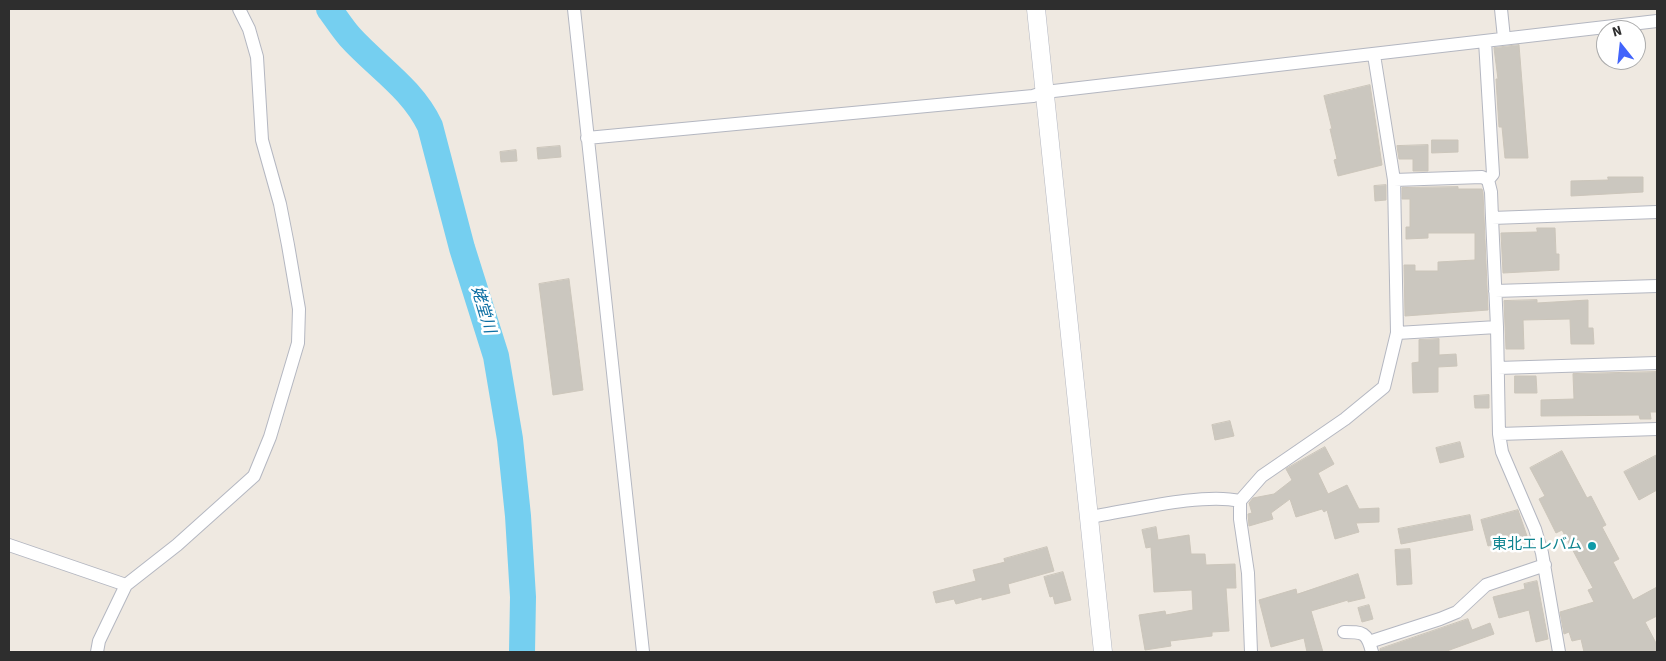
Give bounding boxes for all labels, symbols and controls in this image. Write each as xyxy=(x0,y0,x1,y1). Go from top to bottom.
north arrow xyxy=(1596,20,1646,70)
text: N xyxy=(1610,21,1624,42)
water label: 姥堂川 xyxy=(466,284,498,336)
place label: 東北エレバム xyxy=(1492,537,1582,555)
marker: 東北エレバム xyxy=(1586,540,1598,552)

